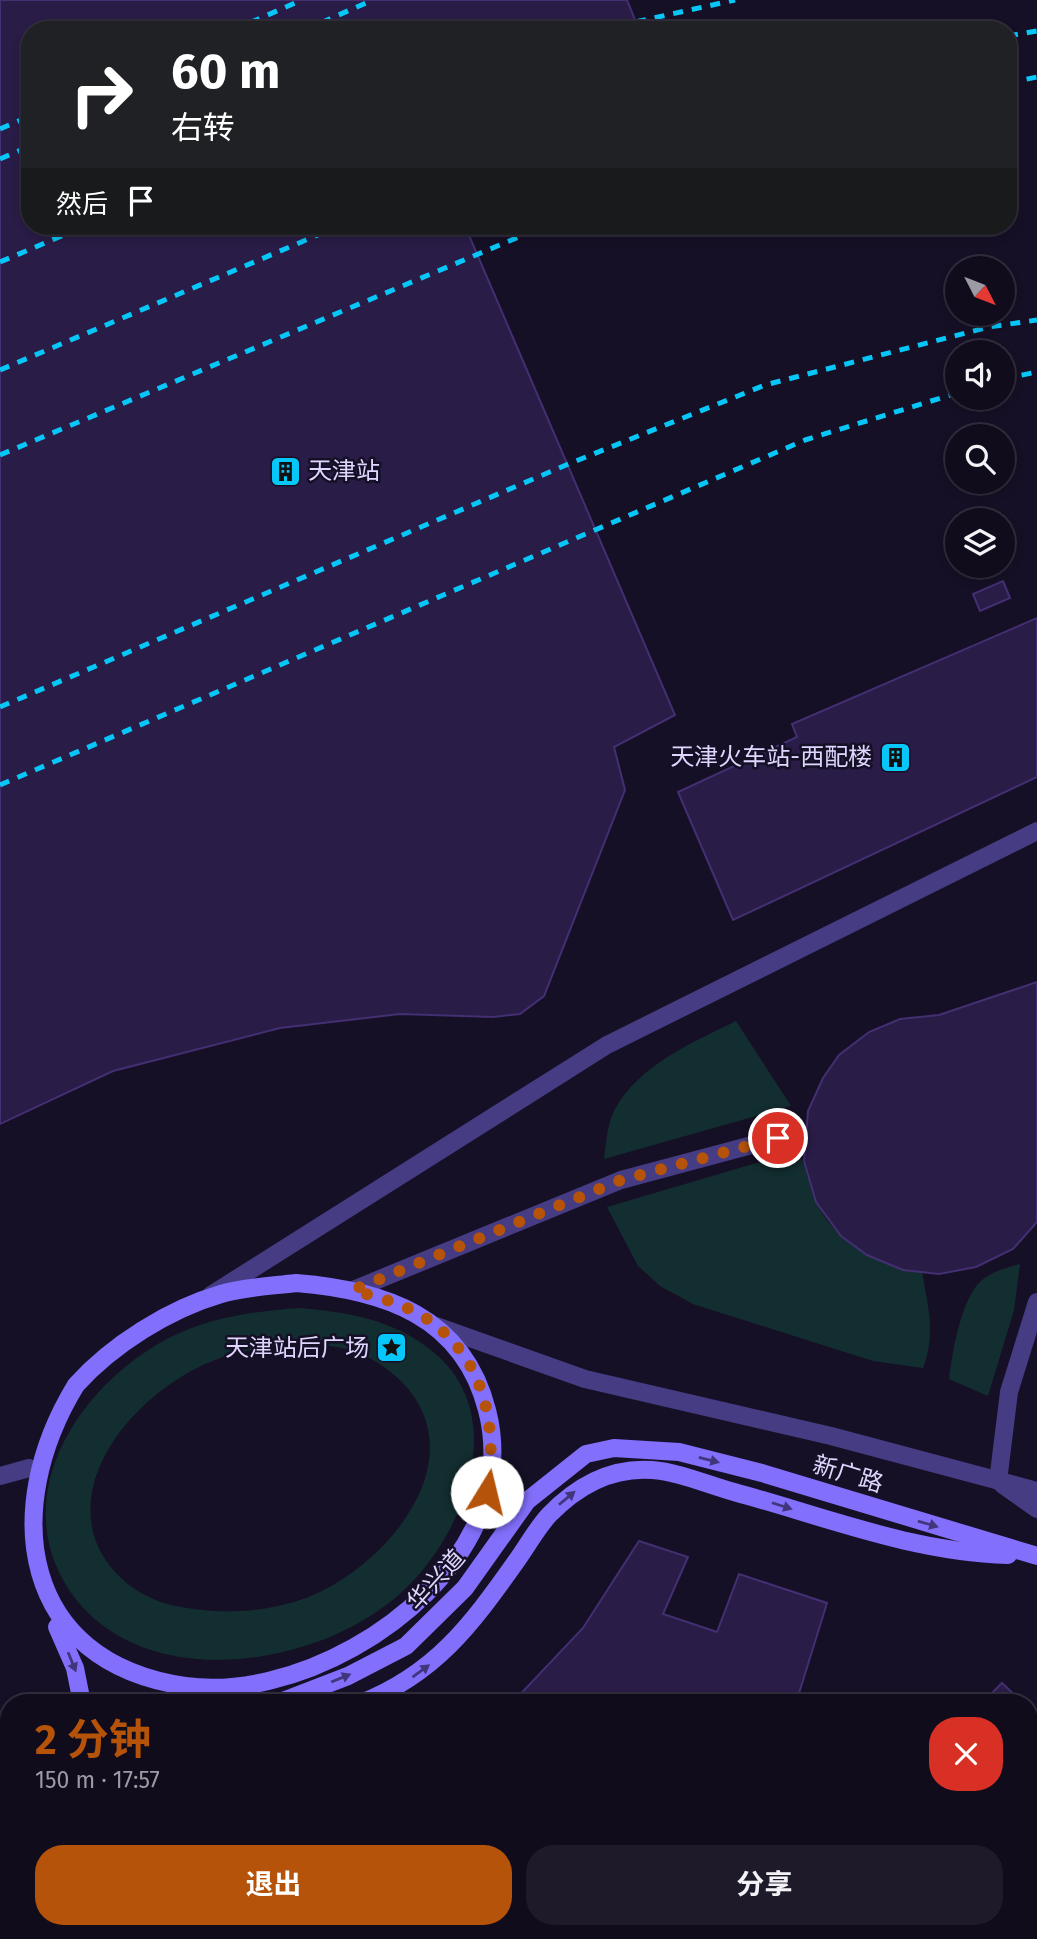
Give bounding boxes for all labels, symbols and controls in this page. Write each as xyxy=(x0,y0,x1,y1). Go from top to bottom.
text: 60 m xyxy=(171,42,280,101)
icon: right xyxy=(56,49,147,140)
text: 右转 xyxy=(171,109,235,147)
icon: arrive xyxy=(122,182,160,220)
text: 然后 xyxy=(56,189,108,220)
north arrow xyxy=(945,256,1015,326)
map controls xyxy=(945,256,1015,578)
button: sound xyxy=(945,340,1015,410)
button: search xyxy=(945,424,1015,494)
building icon: 天津站 xyxy=(268,454,302,488)
place label: 天津站 xyxy=(308,457,380,485)
button: layers xyxy=(945,508,1015,578)
building icon: 天津火车站-西配楼 xyxy=(878,740,912,774)
place label: 天津火车站-西配楼 xyxy=(670,743,872,771)
pin xyxy=(748,1108,808,1168)
icon: arrive xyxy=(759,1119,797,1157)
place icon: 天津站后广场 xyxy=(375,1331,409,1365)
place label: 天津站后广场 xyxy=(225,1334,369,1362)
street label: 新广路 xyxy=(809,1450,887,1498)
position arrow xyxy=(450,1455,524,1529)
one-way arrow xyxy=(699,1455,721,1466)
one-way arrow xyxy=(558,1491,576,1506)
one-way arrow xyxy=(772,1502,793,1512)
one-way arrow xyxy=(917,1520,938,1530)
street label: 华兴道 xyxy=(402,1544,470,1616)
one-way arrow xyxy=(67,1652,78,1673)
one-way arrow xyxy=(412,1664,430,1678)
one-way arrow xyxy=(331,1673,352,1684)
text: 2 分钟 xyxy=(35,1715,151,1765)
button: close xyxy=(929,1717,1003,1791)
text: 150 m · 17:57 xyxy=(35,1766,160,1794)
button: 退出 xyxy=(35,1845,512,1925)
button: 分享 xyxy=(526,1845,1003,1925)

